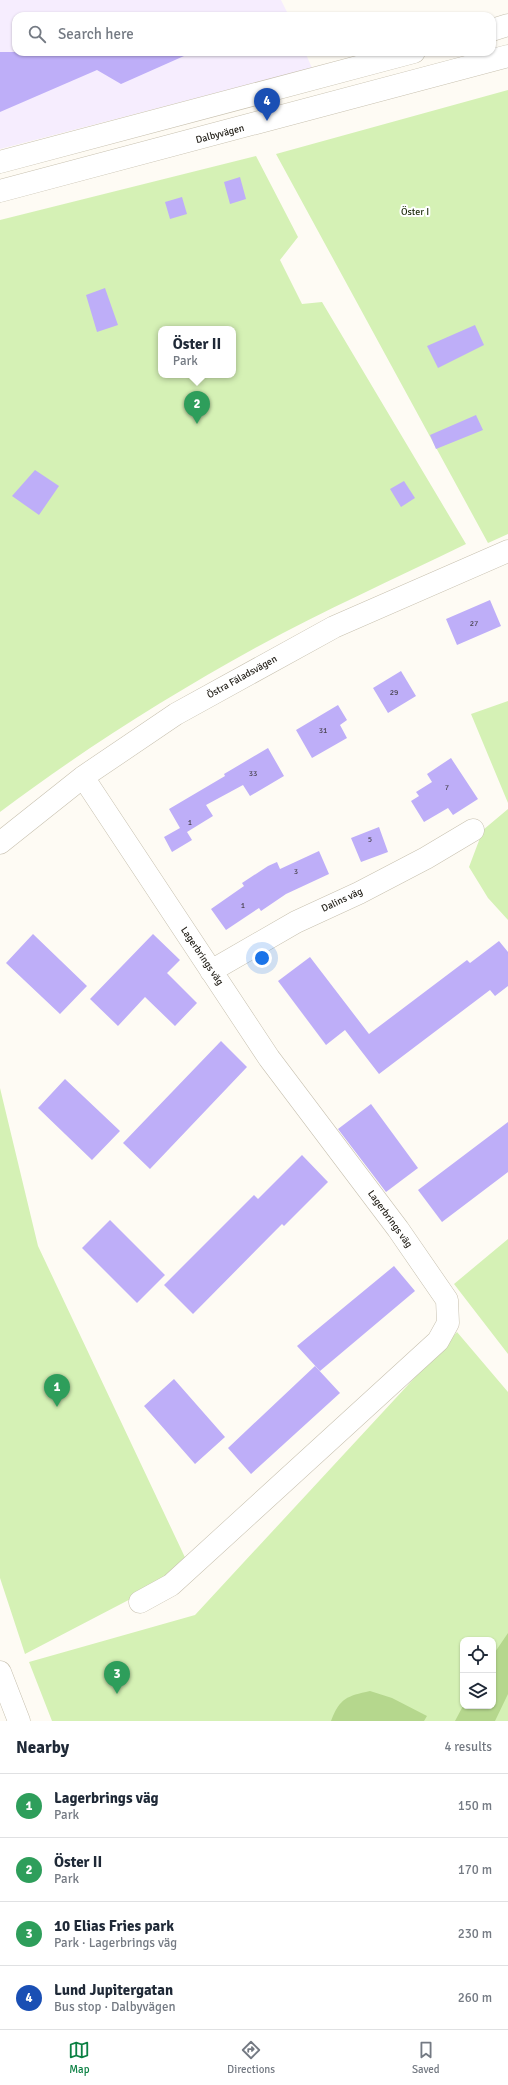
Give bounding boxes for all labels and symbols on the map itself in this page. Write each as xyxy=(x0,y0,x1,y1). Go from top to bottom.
pin: 4 xyxy=(254,88,280,121)
street label: Dalbyvägen xyxy=(194,122,246,146)
park label: Öster I xyxy=(401,206,429,218)
pin: 2 xyxy=(184,391,210,424)
house number: 27 xyxy=(470,618,478,628)
street label: Östra Fäladsvägen xyxy=(205,653,279,701)
house number: 29 xyxy=(390,687,398,697)
house number: 31 xyxy=(319,725,327,735)
house number: 33 xyxy=(249,768,257,778)
house number: 7 xyxy=(445,782,449,792)
house number: 1 xyxy=(188,817,192,827)
house number: 5 xyxy=(368,834,372,844)
house number: 3 xyxy=(294,866,298,876)
street label: Dalins väg xyxy=(320,885,364,915)
house number: 1 xyxy=(241,900,245,910)
street label: Lagerbrings väg xyxy=(178,924,226,988)
your location xyxy=(252,948,272,968)
street label: Lagerbrings väg xyxy=(365,1188,415,1250)
pin: 1 xyxy=(44,1374,70,1407)
pin: 3 xyxy=(104,1661,130,1694)

